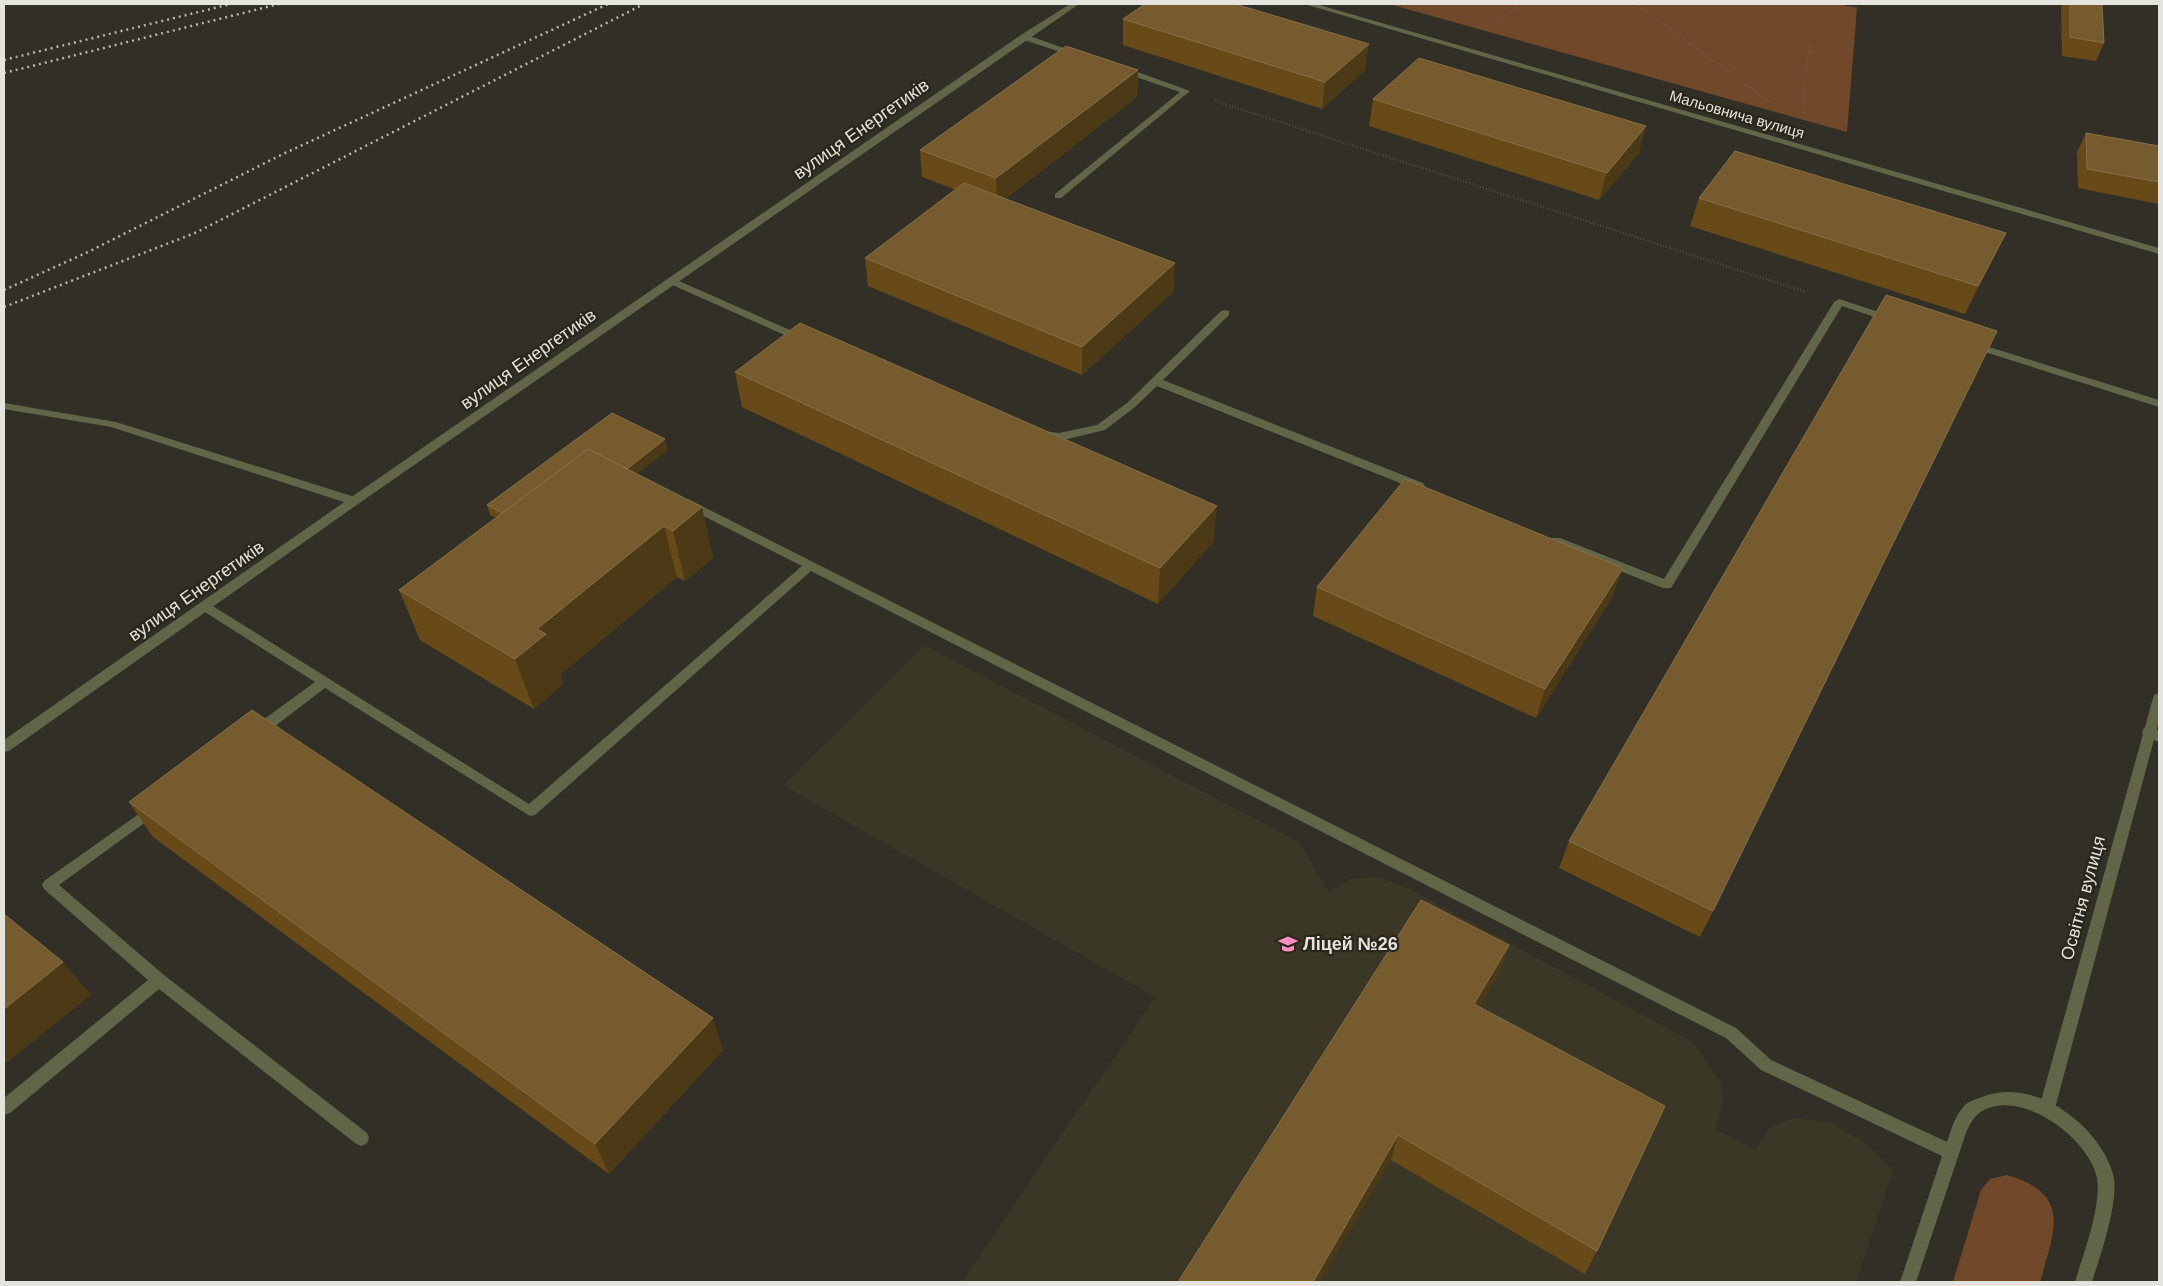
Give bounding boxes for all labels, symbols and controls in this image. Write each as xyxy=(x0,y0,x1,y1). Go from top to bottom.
street label: вулиця Енергетиків xyxy=(789,75,933,183)
street label: Мальовнича вулиця xyxy=(1668,87,1806,141)
street label: вулиця Енергетиків xyxy=(456,305,600,413)
street label: вулиця Енергетиків xyxy=(124,537,268,645)
street label: Освітня вулиця xyxy=(2057,834,2109,962)
school or university icon: Ліцей №26 xyxy=(1277,933,1299,955)
place label: Ліцей №26 xyxy=(1303,934,1398,954)

